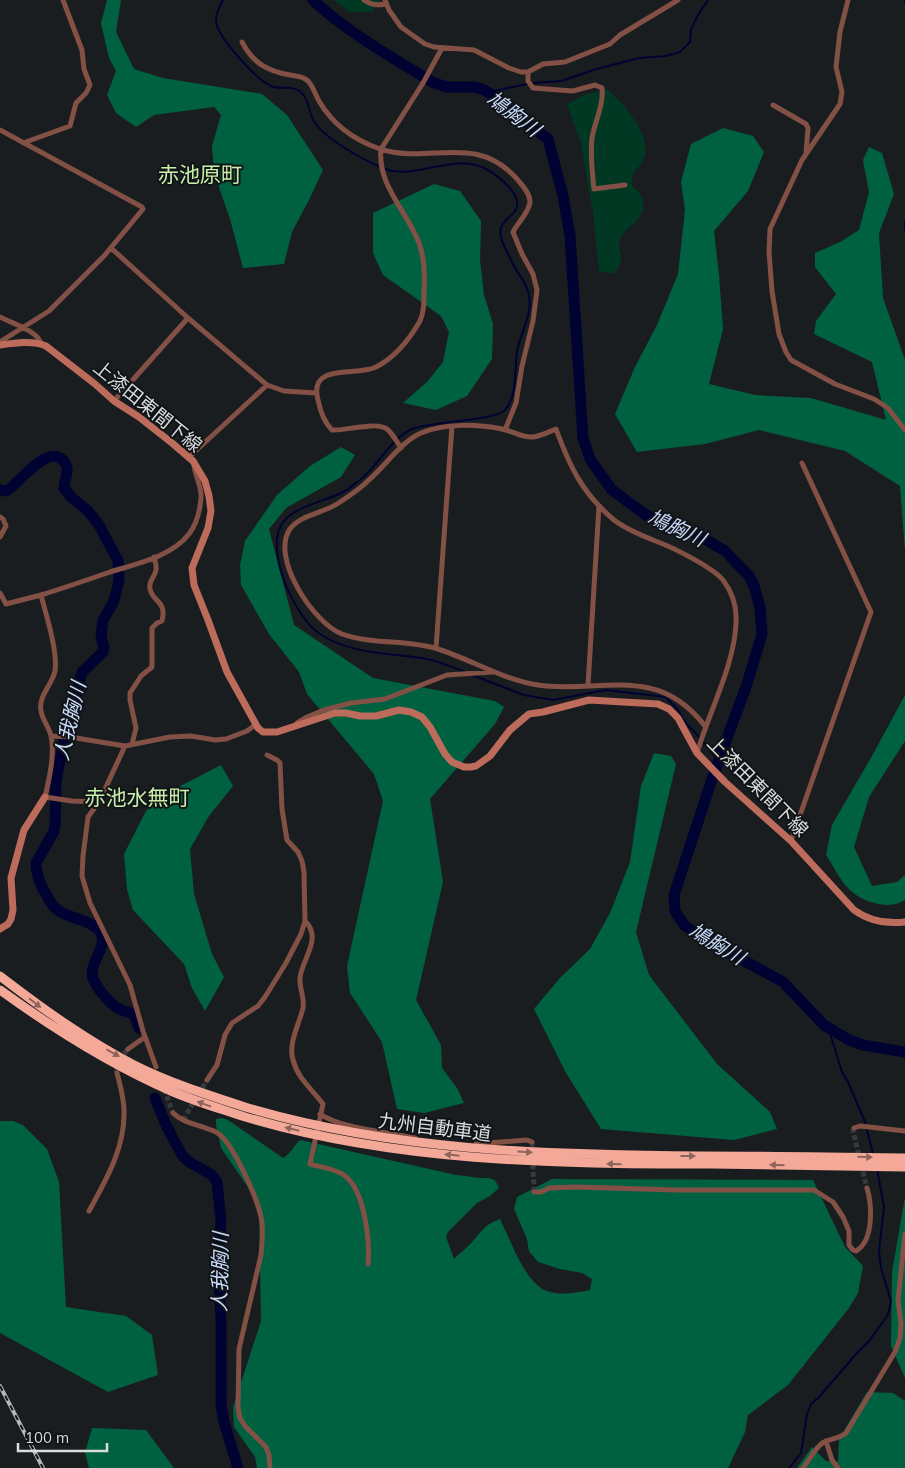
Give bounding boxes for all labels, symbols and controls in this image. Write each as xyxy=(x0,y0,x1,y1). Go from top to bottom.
water label: 鳩胸川 xyxy=(483,86,547,143)
district label: 赤池原町 xyxy=(158,161,242,187)
street label: 上漆田東間下線 xyxy=(89,355,207,457)
water label: 鳩胸川 xyxy=(645,504,711,552)
water label: 人我胸川 xyxy=(48,677,91,763)
street label: 上漆田東間下線 xyxy=(702,730,814,842)
district label: 赤池水無町 xyxy=(85,784,190,810)
water label: 鳩胸川 xyxy=(685,917,751,971)
one-way arrow xyxy=(28,998,42,1008)
one-way arrow xyxy=(106,1049,121,1057)
one-way arrow xyxy=(196,1100,211,1108)
street label: 九州自動車道 xyxy=(377,1108,493,1146)
one-way arrow xyxy=(284,1125,299,1133)
one-way arrow xyxy=(517,1148,533,1156)
one-way arrow xyxy=(444,1151,460,1159)
one-way arrow xyxy=(680,1152,696,1160)
one-way arrow xyxy=(857,1153,873,1161)
one-way arrow xyxy=(606,1159,622,1167)
one-way arrow xyxy=(768,1161,784,1169)
water label: 人我胸川 xyxy=(206,1230,233,1312)
scale bar xyxy=(18,1420,106,1452)
text: 100 m xyxy=(25,1428,69,1447)

